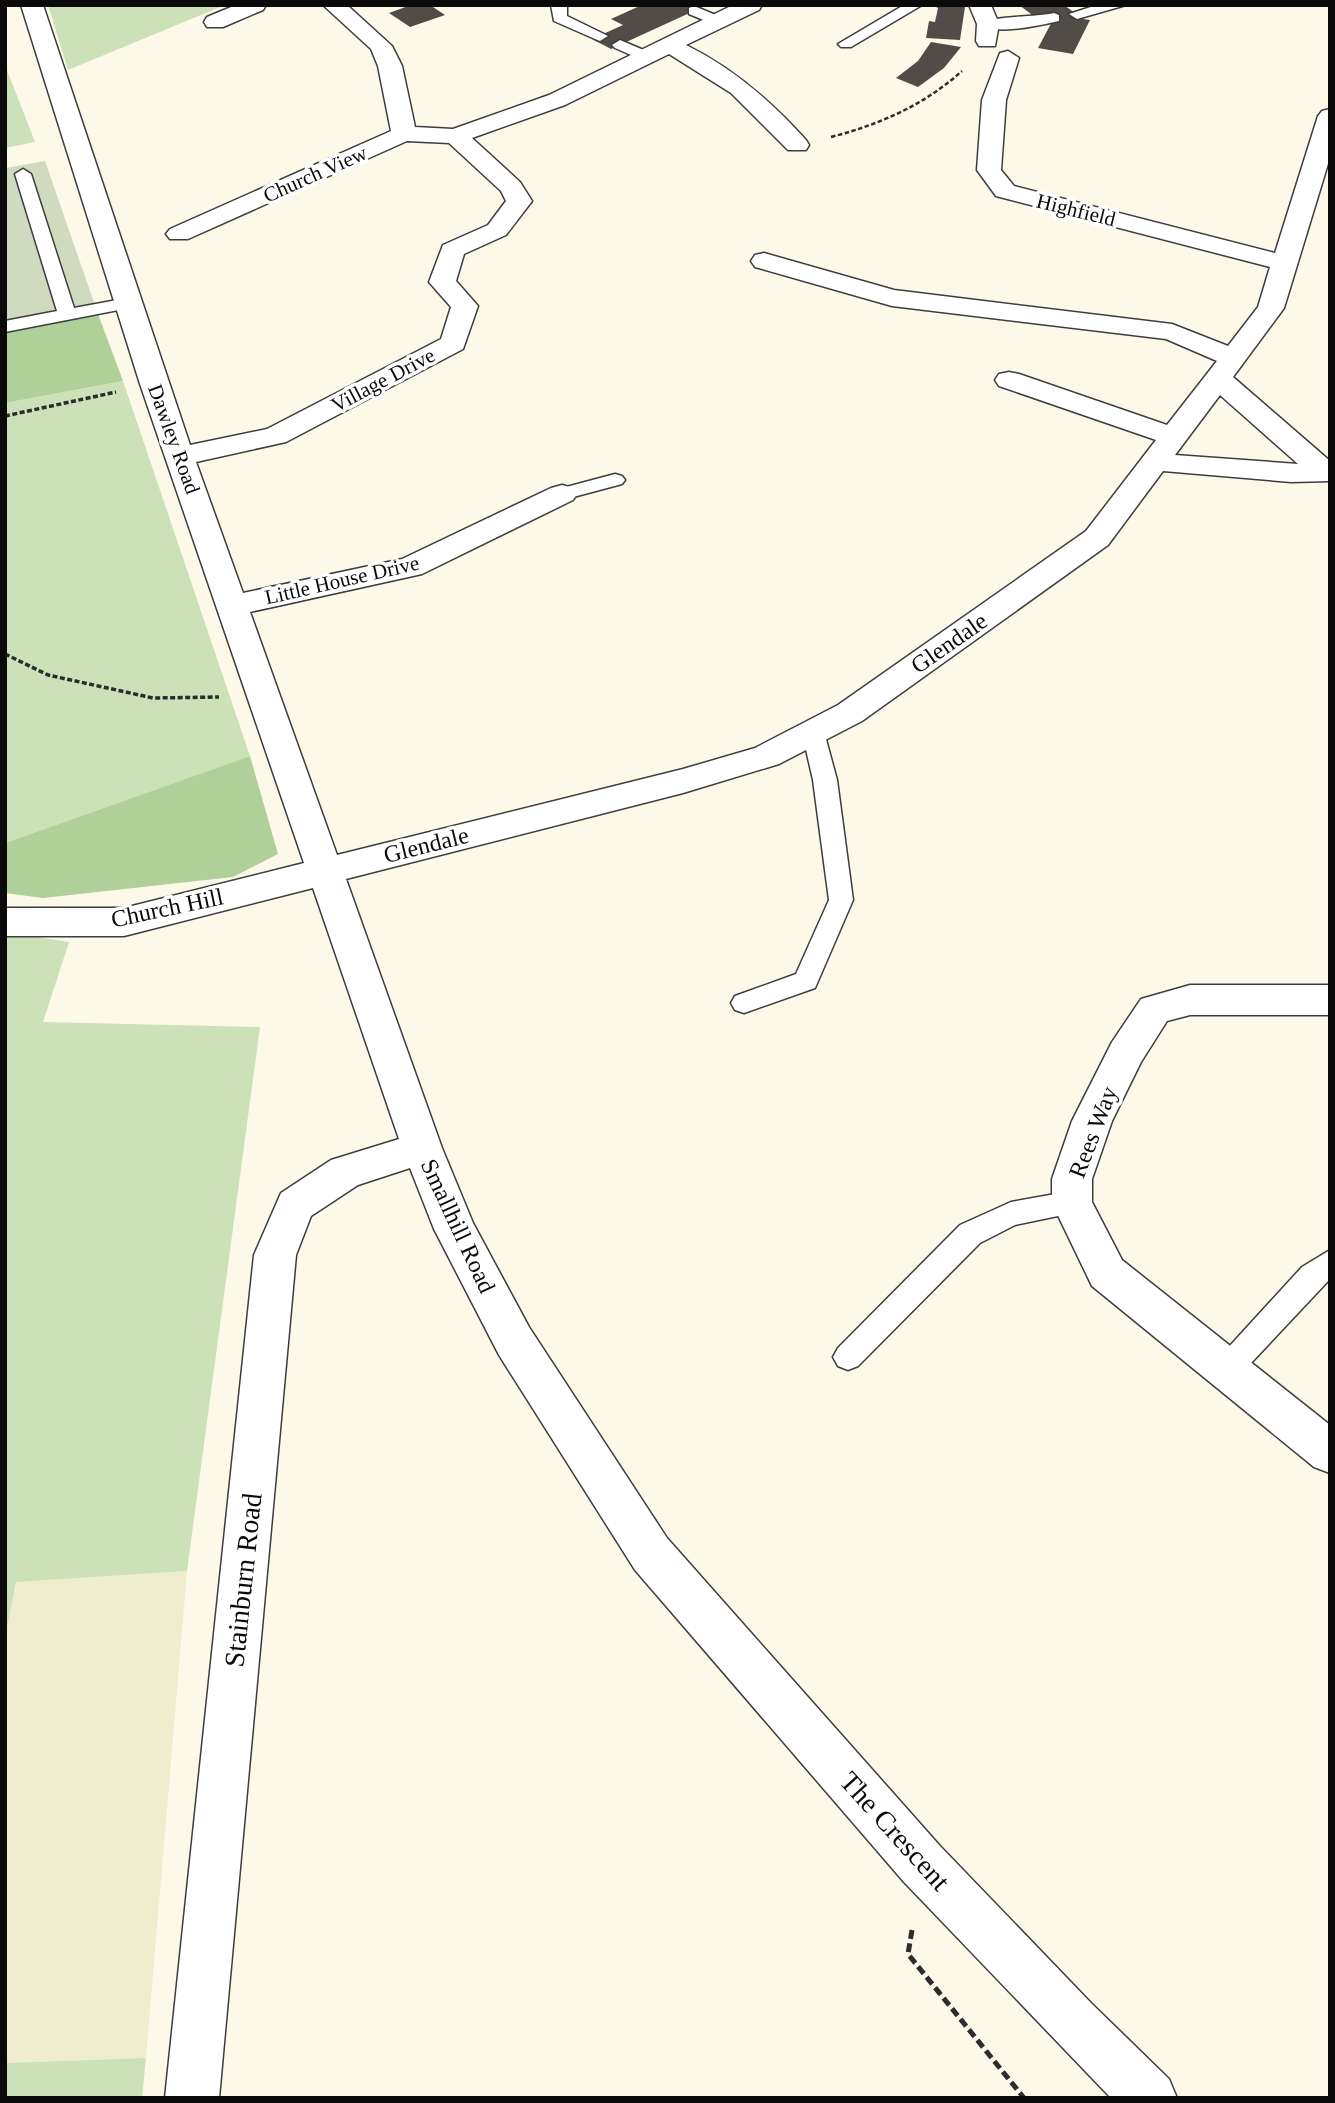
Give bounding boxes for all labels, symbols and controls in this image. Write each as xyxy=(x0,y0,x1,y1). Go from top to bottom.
street label: Church View xyxy=(259,140,371,208)
street label: Highfield xyxy=(1034,189,1118,231)
street label: Village Drive xyxy=(327,343,439,417)
street label: Dawley Road xyxy=(143,381,205,498)
street label: Little House Drive xyxy=(263,551,421,609)
street label: Glendale xyxy=(906,608,992,678)
street label: Glendale xyxy=(381,822,471,868)
street label: Church Hill xyxy=(109,883,226,933)
street label: Rees Way xyxy=(1064,1083,1122,1181)
street label: Smallhill Road xyxy=(416,1155,500,1297)
street label: Stainburn Road xyxy=(218,1491,268,1669)
street label: The Crescent xyxy=(834,1765,956,1897)

